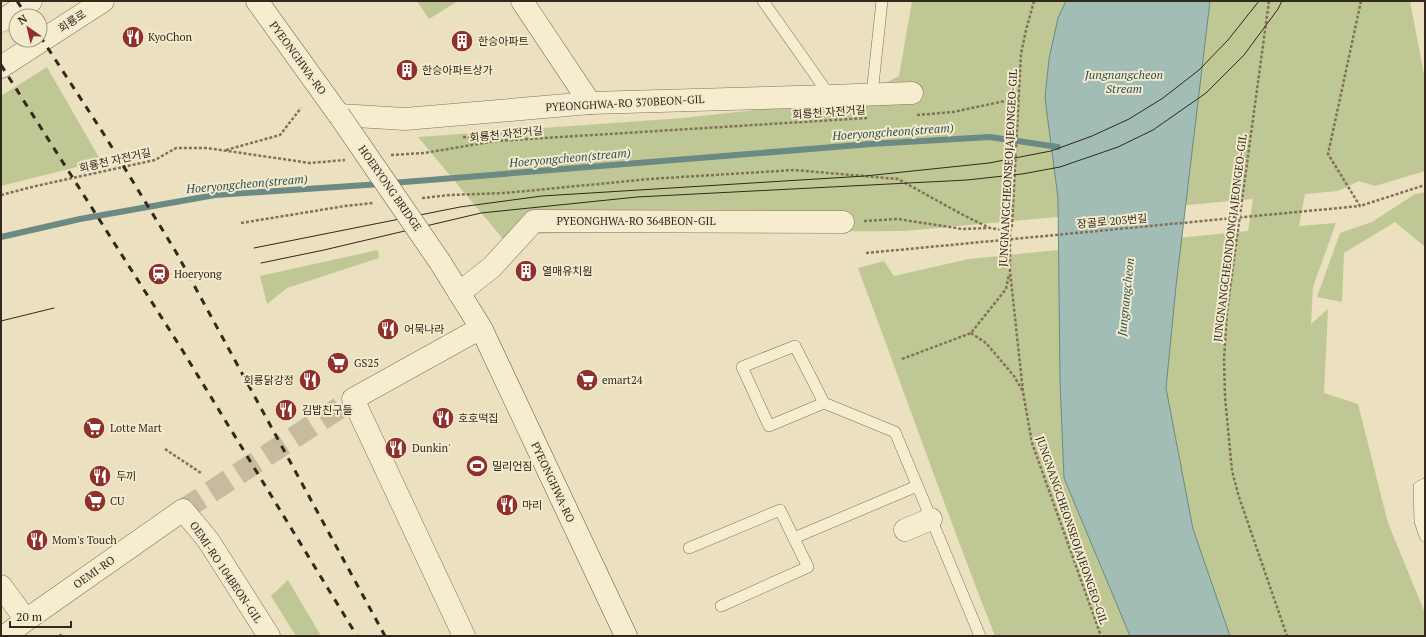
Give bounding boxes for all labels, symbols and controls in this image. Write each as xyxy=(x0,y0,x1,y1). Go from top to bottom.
street label: 회룡로 xyxy=(55,7,89,35)
north arrow xyxy=(8,8,48,48)
text: N xyxy=(15,11,30,28)
street label: PYEONGHWA-RO xyxy=(267,19,329,97)
restaurant icon: KyoChon xyxy=(120,24,146,50)
building icon: 한승아파트 xyxy=(449,28,475,54)
place label: KyoChon xyxy=(148,30,193,44)
place label: 한승아파트 xyxy=(478,34,529,48)
building icon: 한승아파트상가 xyxy=(394,57,420,83)
place label: 한승아파트상가 xyxy=(422,63,493,77)
water label: Jungnangcheon Stream xyxy=(1084,67,1163,96)
street label: JUNGNANGCHEONSEOJAJEONGEO-GIL xyxy=(996,69,1020,267)
street label: PYEONGHWA-RO 370BEON-GIL xyxy=(545,92,705,114)
street label: 회룡천 자전거길 xyxy=(792,102,866,122)
water label: Hoeryongcheon(stream) xyxy=(831,120,954,143)
street label: 회룡천 자전거길 xyxy=(469,123,543,145)
street label: JUNGNANGCHEONDONGJAJEONGEO-GIL xyxy=(1210,133,1250,343)
street label: HOERYONG BRIDGE xyxy=(355,142,425,234)
street label: 회룡천 자전거길 xyxy=(78,145,152,175)
water label: Hoeryongcheon(stream) xyxy=(508,145,631,170)
water label: Hoeryongcheon(stream) xyxy=(185,171,308,196)
street label: 장골로 203번길 xyxy=(1076,211,1148,231)
street label: PYEONGHWA-RO 364BEON-GIL xyxy=(556,214,716,228)
water label: Jungnangcheon xyxy=(1114,257,1137,338)
building icon: 열매유치원 xyxy=(513,258,539,284)
station icon: Hoeryong xyxy=(146,261,172,287)
place label: 열매유치원 xyxy=(542,264,593,278)
place label: Hoeryong xyxy=(174,267,222,281)
restaurant icon: 어묵나라 xyxy=(375,316,401,342)
place label: 어묵나라 xyxy=(404,322,444,336)
supermarket icon: GS25 xyxy=(325,350,351,376)
place label: GS25 xyxy=(354,356,379,370)
restaurant icon: 회룡닭강정 xyxy=(297,367,323,393)
supermarket icon: emart24 xyxy=(574,367,600,393)
place label: 회룡닭강정 xyxy=(243,373,294,387)
place label: emart24 xyxy=(602,373,643,387)
restaurant icon: 김밥친구들 xyxy=(273,397,299,423)
place label: 김밥친구들 xyxy=(302,403,353,417)
restaurant icon: 호호떡집 xyxy=(430,405,456,431)
place label: 호호떡집 xyxy=(458,411,498,425)
supermarket icon: Lotte Mart xyxy=(81,415,107,441)
place label: Lotte Mart xyxy=(110,421,162,435)
street label: JUNGNANGCHEONSEOJAJEONGEO-GIL xyxy=(1033,434,1111,626)
restaurant icon: Dunkin' xyxy=(383,435,409,461)
street label: PYEONGHWA-RO xyxy=(528,439,578,525)
place label: Dunkin' xyxy=(412,441,451,455)
sports icon: 밀리언짐 xyxy=(464,453,490,479)
place label: 밀리언짐 xyxy=(492,459,532,473)
restaurant icon: 두끼 xyxy=(87,463,113,489)
place label: 두끼 xyxy=(116,469,136,483)
supermarket icon: CU xyxy=(82,488,108,514)
restaurant icon: 마리 xyxy=(494,492,520,518)
place label: CU xyxy=(110,494,125,508)
place label: 마리 xyxy=(522,498,542,512)
street label: OEMI-RO 104BEON-GIL xyxy=(187,519,265,625)
restaurant icon: Mom's Touch xyxy=(24,527,50,553)
place label: Mom's Touch xyxy=(52,533,117,547)
street label: OEMI-RO xyxy=(71,553,117,591)
scale bar xyxy=(10,603,71,629)
text: 20 m xyxy=(16,609,43,624)

